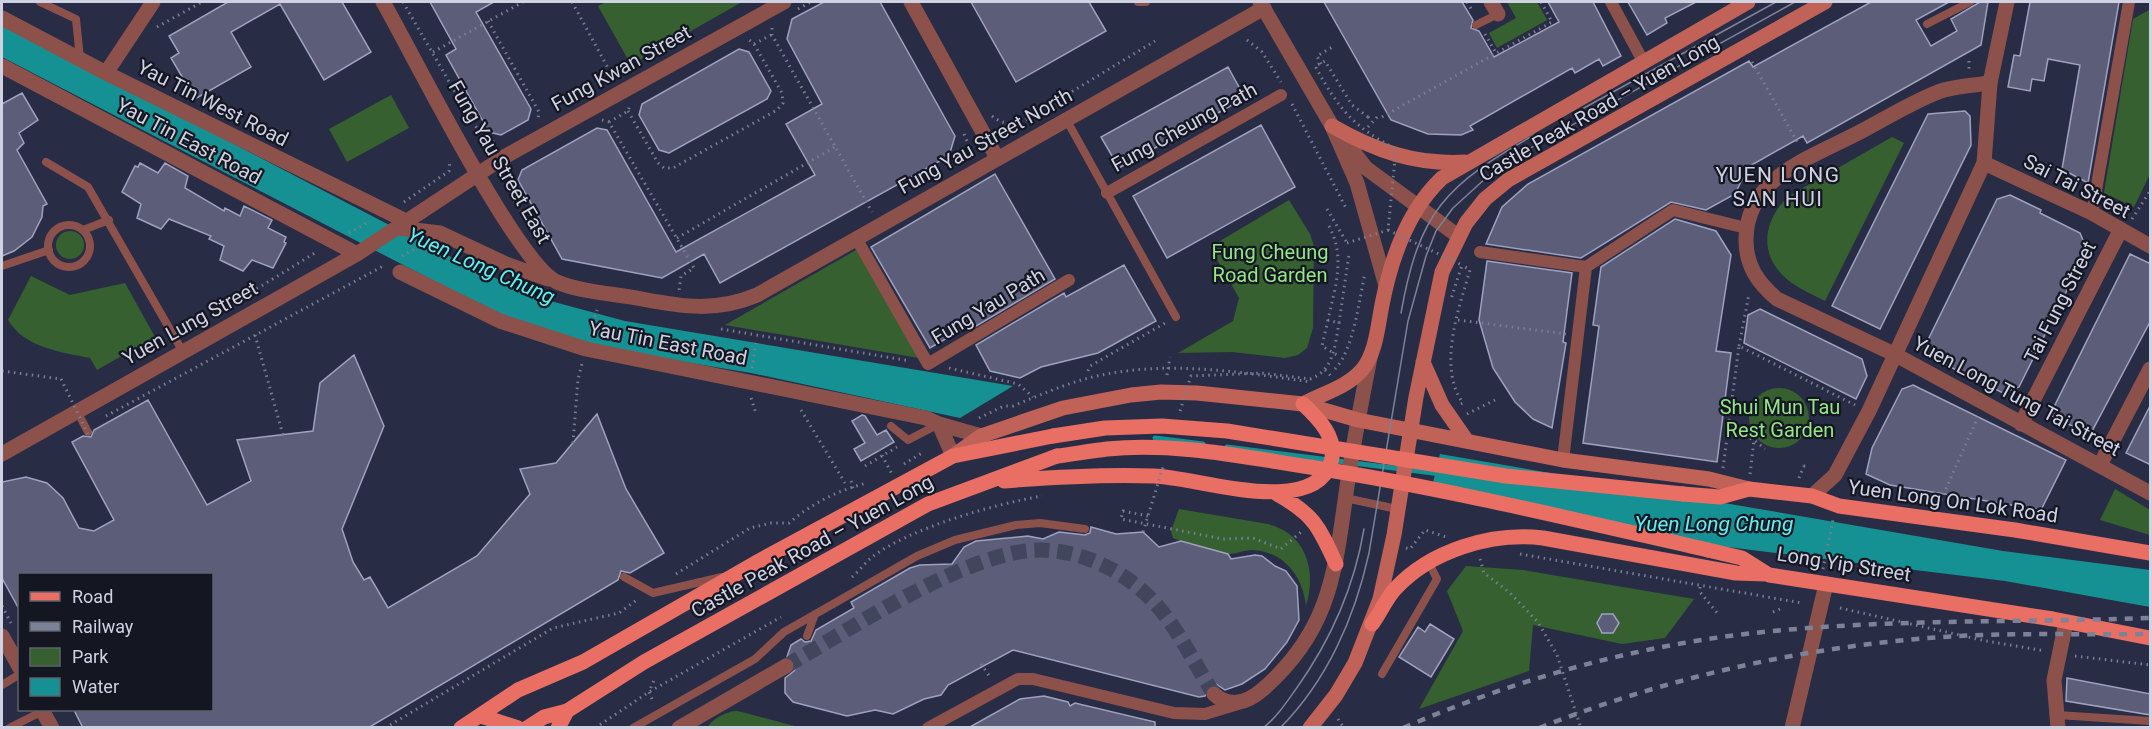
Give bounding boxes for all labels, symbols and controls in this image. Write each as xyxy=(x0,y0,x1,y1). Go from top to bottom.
street label: Fung Kwan Street xyxy=(547,20,695,116)
street label: Castle Peak Road – Yuen Long xyxy=(1475,29,1723,187)
street label: Yau Tin West Road xyxy=(133,55,293,151)
street label: Fung Yau Street East xyxy=(444,76,556,248)
street label: Fung Cheung Path xyxy=(1107,77,1261,177)
street label: Fung Yau Street North xyxy=(894,83,1076,199)
street label: Yau Tin East Road xyxy=(112,93,266,189)
street label: Sai Tai Street xyxy=(2020,149,2134,223)
district label: YUEN LONG SAN HUI xyxy=(1715,163,1841,211)
water label: Yuen Long Chung xyxy=(403,223,559,309)
street label: Tai Fung Street xyxy=(2019,237,2101,367)
park label: Fung Cheung Road Garden xyxy=(1211,240,1329,287)
street label: Fung Yau Path xyxy=(927,263,1049,349)
street label: Yuen Lung Street xyxy=(118,276,262,370)
street label: Yau Tin East Road xyxy=(587,316,749,370)
street label: Yuen Long Tung Tai Street xyxy=(1909,331,2125,461)
park label: Shui Mun Tau Rest Garden xyxy=(1720,395,1840,442)
street label: Castle Peak Road – Yuen Long xyxy=(687,469,937,623)
street label: Yuen Long On Lok Road xyxy=(1847,474,2059,528)
water label: Yuen Long Chung xyxy=(1634,512,1794,536)
street label: Long Yip Street xyxy=(1775,542,1913,586)
legend xyxy=(18,573,213,711)
text: Road xyxy=(72,586,113,607)
text: Railway xyxy=(72,616,134,637)
text: Park xyxy=(72,646,109,667)
text: Water xyxy=(72,676,119,697)

